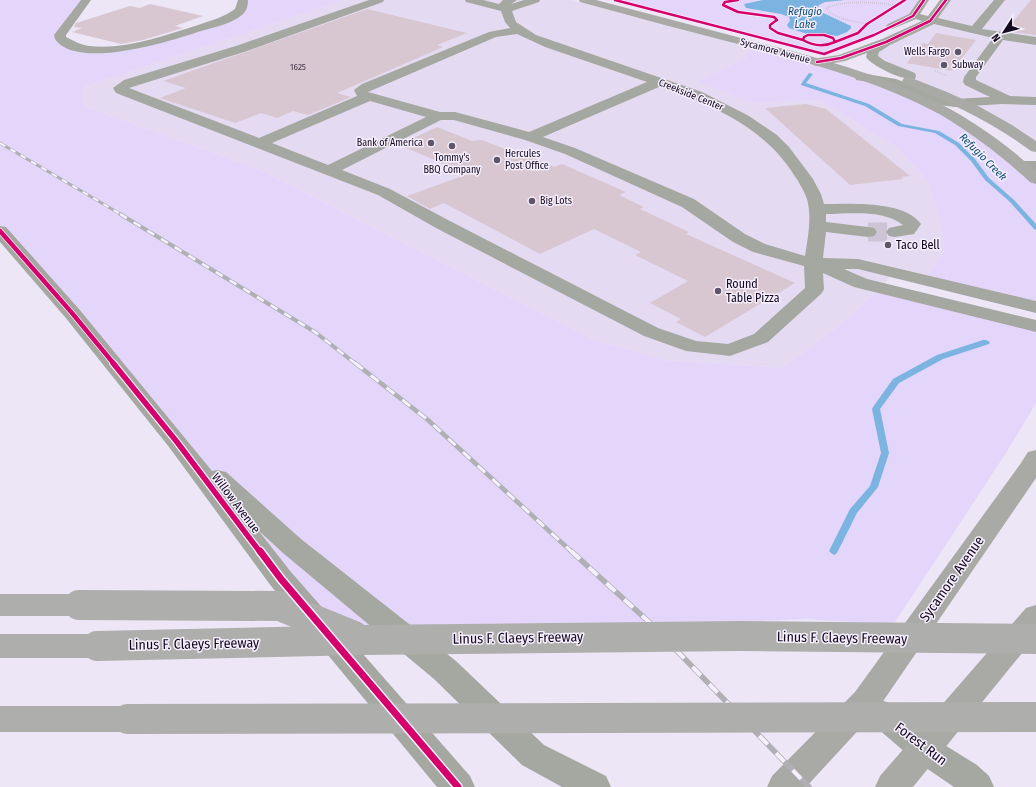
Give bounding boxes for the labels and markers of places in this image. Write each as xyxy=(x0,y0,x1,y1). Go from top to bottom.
place label: Wells Fargo xyxy=(904,46,950,58)
marker: Wells Fargo xyxy=(953,47,963,57)
place label: Subway xyxy=(952,59,984,71)
marker: Subway xyxy=(939,60,949,70)
place label: Bank of America xyxy=(357,137,423,149)
marker: Bank of America xyxy=(426,138,436,148)
marker: Tommy's BBQ Company xyxy=(447,141,457,151)
place label: Hercules Post Office xyxy=(505,148,549,172)
place label: Tommy's BBQ Company xyxy=(423,152,481,176)
marker: Hercules Post Office xyxy=(492,155,502,165)
place label: Big Lots xyxy=(540,195,572,207)
marker: Big Lots xyxy=(527,196,537,206)
place label: Taco Bell xyxy=(896,238,940,252)
marker: Taco Bell xyxy=(883,240,893,250)
place label: Round Table Pizza xyxy=(726,277,780,305)
marker: Round Table Pizza xyxy=(713,286,723,296)

